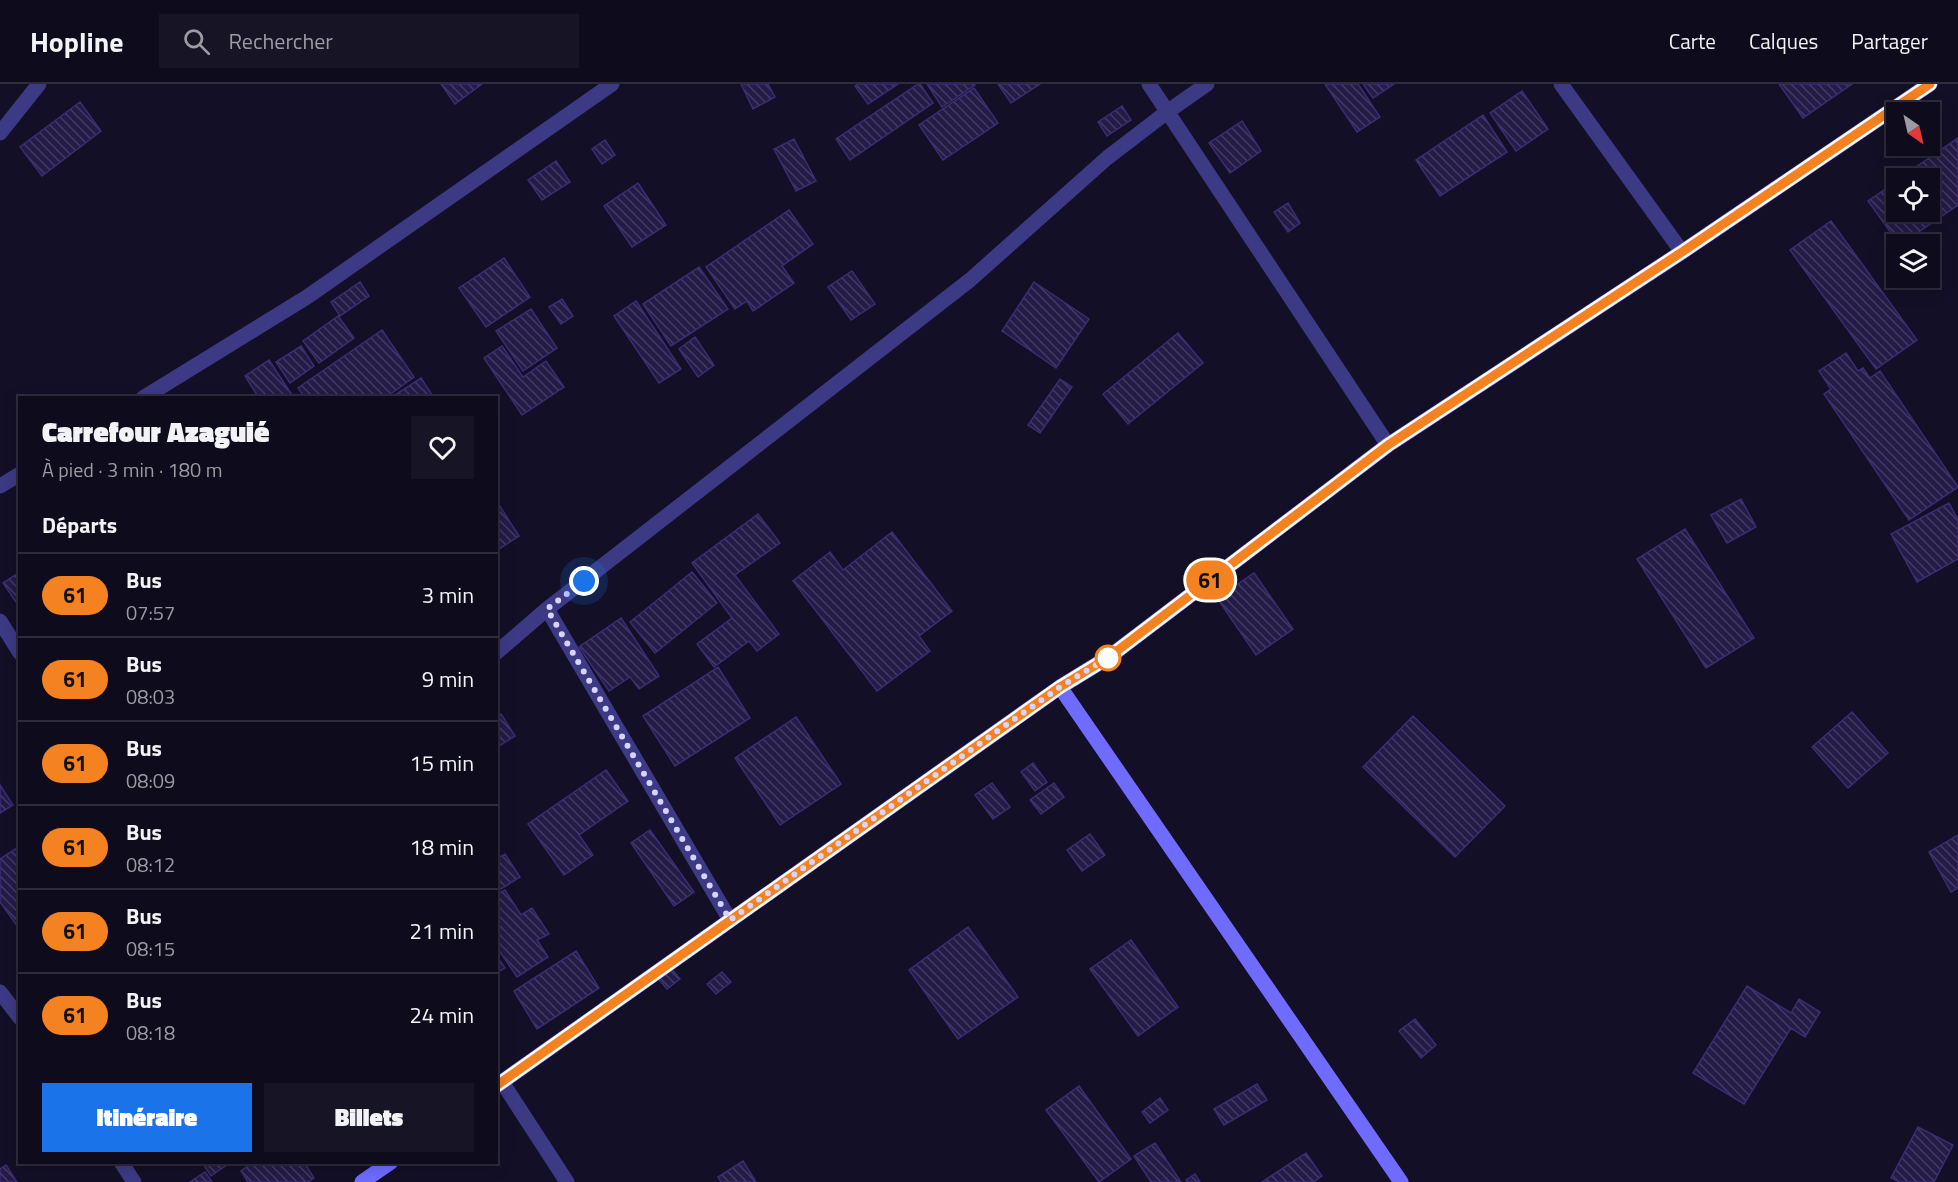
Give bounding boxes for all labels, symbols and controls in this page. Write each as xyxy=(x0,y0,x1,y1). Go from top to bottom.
search box xyxy=(159,14,579,68)
text: Hopline xyxy=(30,20,123,63)
text: Rechercher xyxy=(228,24,333,58)
icon: search xyxy=(180,25,213,58)
text: Carte xyxy=(1669,25,1716,57)
text: Calques xyxy=(1749,25,1818,57)
text: Partager xyxy=(1851,25,1928,57)
north arrow xyxy=(1886,102,1940,156)
map controls xyxy=(1886,102,1940,288)
button: locate xyxy=(1886,168,1940,222)
button: layers xyxy=(1886,234,1940,288)
text: Carrefour Azaguié xyxy=(42,410,269,453)
button: heart xyxy=(411,416,474,479)
text: À pied · 3 min · 180 m xyxy=(42,454,222,485)
text: Départs xyxy=(42,508,117,542)
line badge: 61 xyxy=(1183,560,1237,600)
text: Bus xyxy=(126,563,162,597)
text: 61 xyxy=(1198,564,1222,596)
your location xyxy=(569,566,599,596)
text: 3 min xyxy=(422,578,474,612)
text: 61 xyxy=(63,579,87,611)
text: 07:57 xyxy=(126,597,175,628)
unlabelled marker xyxy=(1095,645,1121,671)
text: Bus xyxy=(126,647,162,681)
text: 9 min xyxy=(422,662,474,696)
text: 61 xyxy=(63,663,87,695)
text: 08:03 xyxy=(126,681,175,712)
text: Bus xyxy=(126,731,162,765)
text: 15 min xyxy=(409,746,474,780)
text: 61 xyxy=(63,747,87,779)
text: 08:09 xyxy=(126,765,175,796)
text: Bus xyxy=(126,815,162,849)
text: 18 min xyxy=(409,830,474,864)
text: 61 xyxy=(63,831,87,863)
text: 08:12 xyxy=(126,849,175,880)
text: Bus xyxy=(126,899,162,933)
text: 21 min xyxy=(409,914,474,948)
text: 61 xyxy=(63,915,87,947)
text: 08:15 xyxy=(126,933,175,964)
text: Bus xyxy=(126,983,162,1017)
text: 24 min xyxy=(409,998,474,1032)
text: 61 xyxy=(63,999,87,1031)
text: 08:18 xyxy=(126,1017,175,1048)
button: Itinéraire xyxy=(42,1083,252,1152)
button: Billets xyxy=(264,1083,474,1152)

